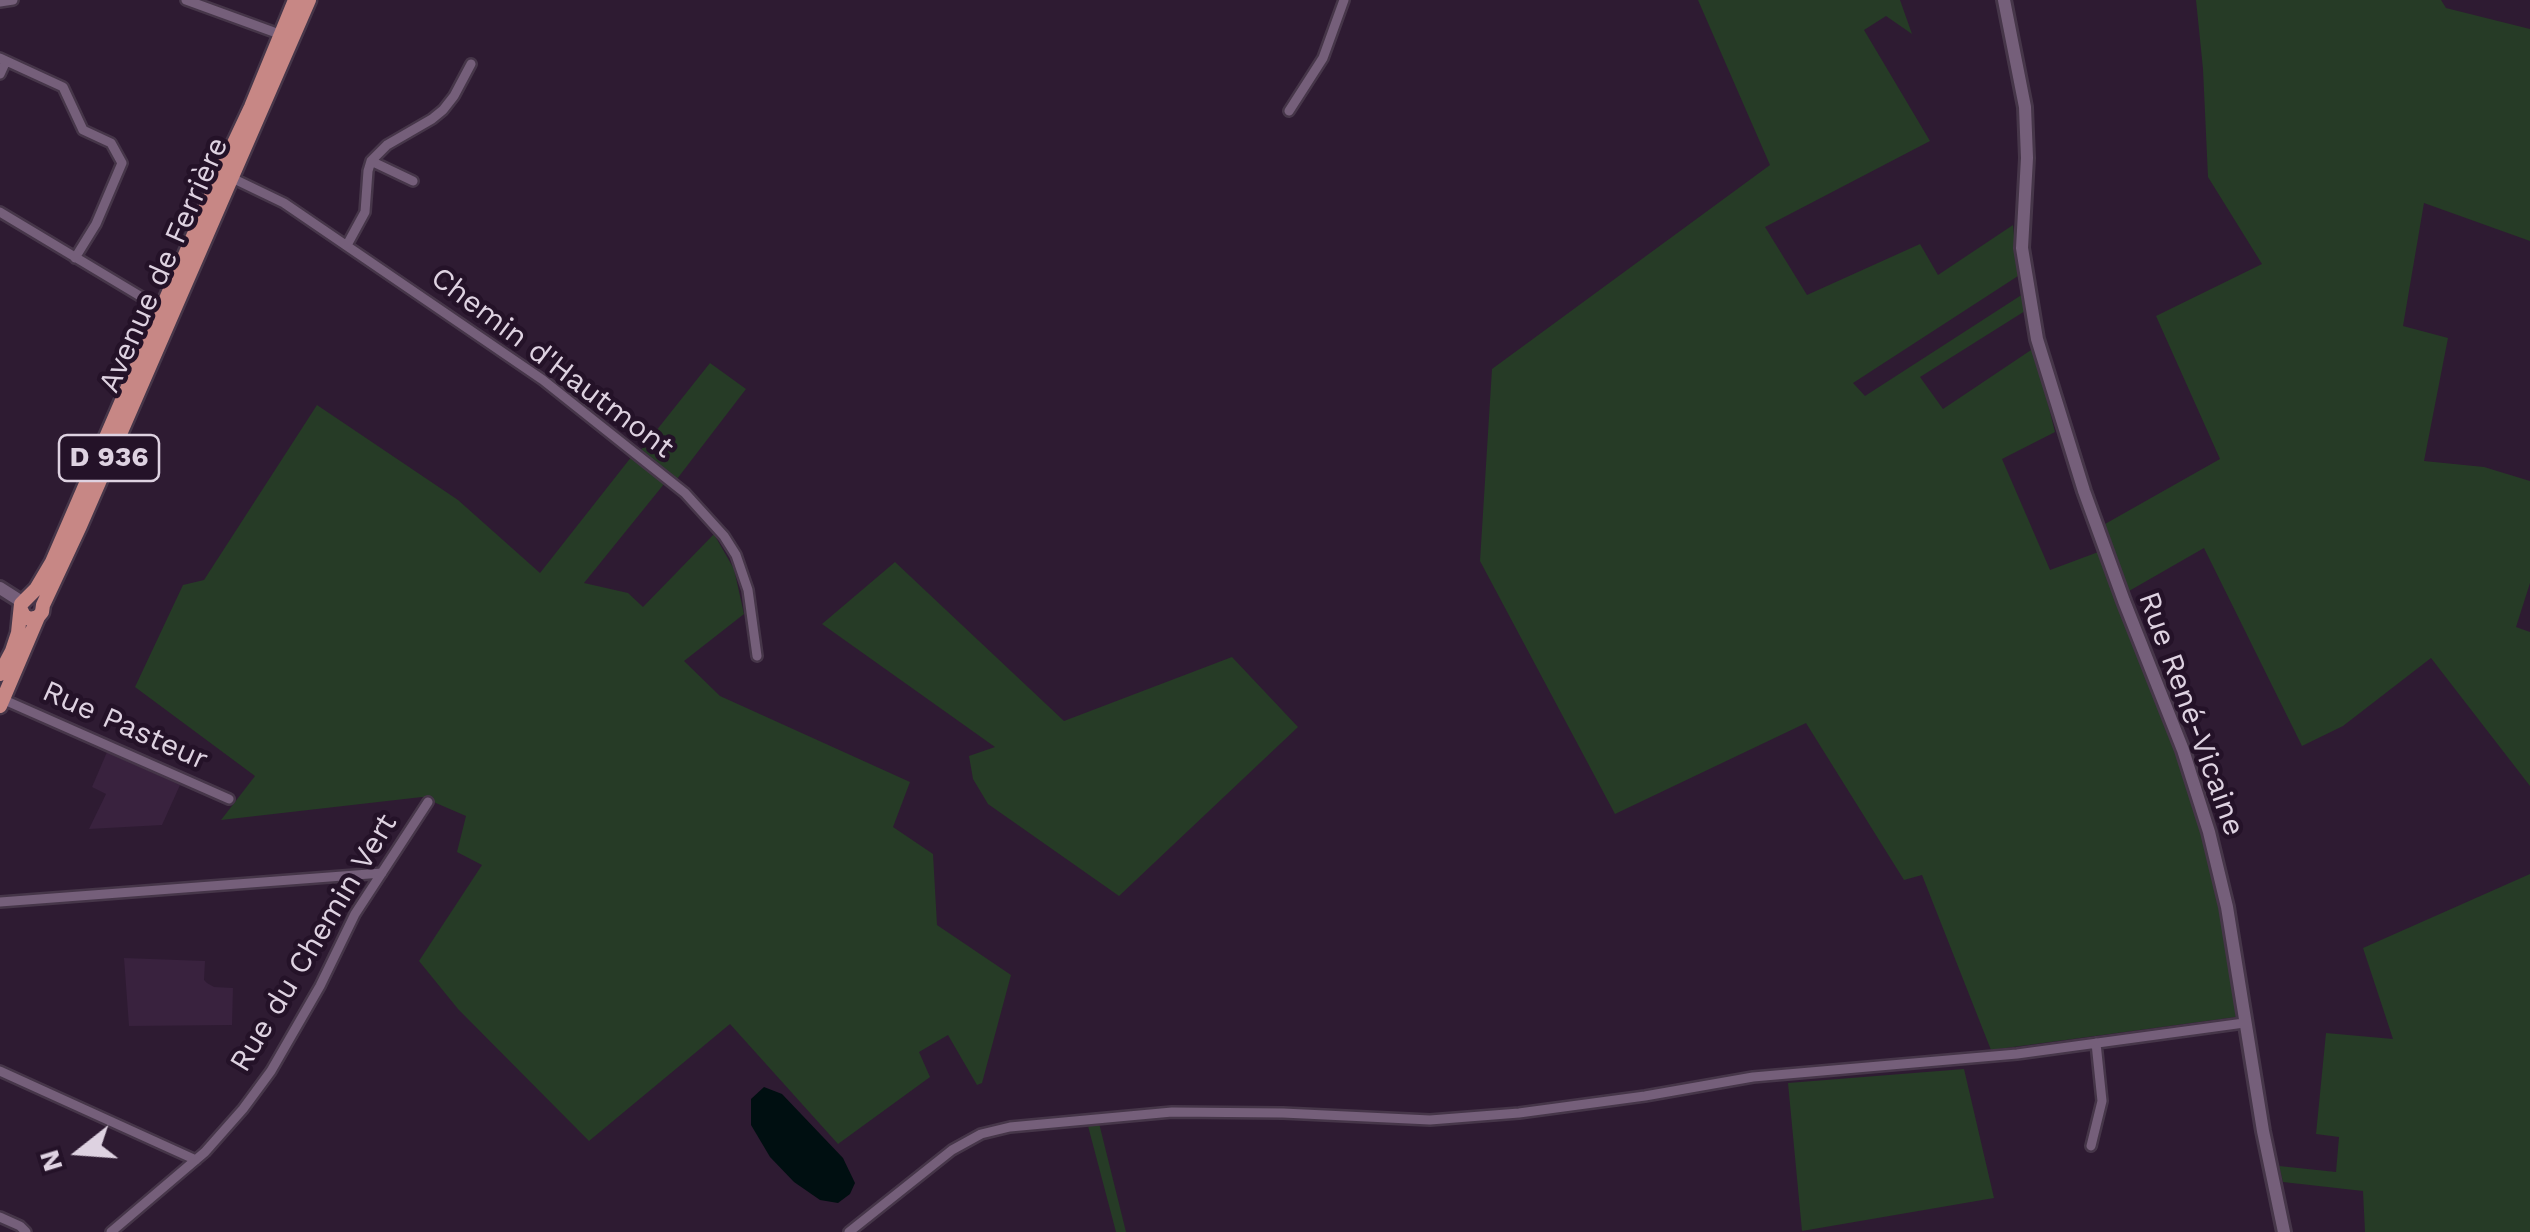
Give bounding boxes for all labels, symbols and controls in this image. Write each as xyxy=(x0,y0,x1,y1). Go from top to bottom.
street label: Avenue de Ferrière xyxy=(92,132,236,398)
street label: Chemin d'Hautmont xyxy=(423,260,681,466)
road number: D 936 xyxy=(59,435,159,481)
street label: Rue René-Vicaine xyxy=(2130,587,2252,841)
street label: Rue Pasteur xyxy=(37,673,213,779)
street label: Rue du Chemin Vert xyxy=(223,808,405,1078)
north arrow xyxy=(30,1102,130,1202)
text: N xyxy=(32,1146,70,1176)

